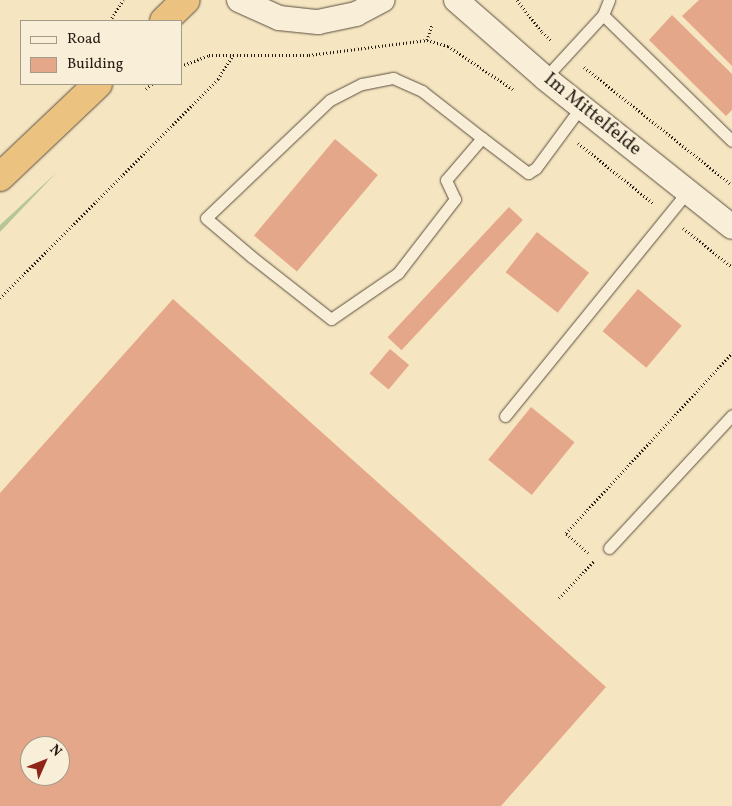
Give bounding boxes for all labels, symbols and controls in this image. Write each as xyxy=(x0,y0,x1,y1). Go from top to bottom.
legend xyxy=(20,20,182,85)
text: Road xyxy=(67,29,101,50)
text: Building xyxy=(67,54,123,75)
street label: Im Mittelfelde xyxy=(538,69,646,161)
north arrow xyxy=(20,736,70,786)
text: N xyxy=(45,741,66,761)

